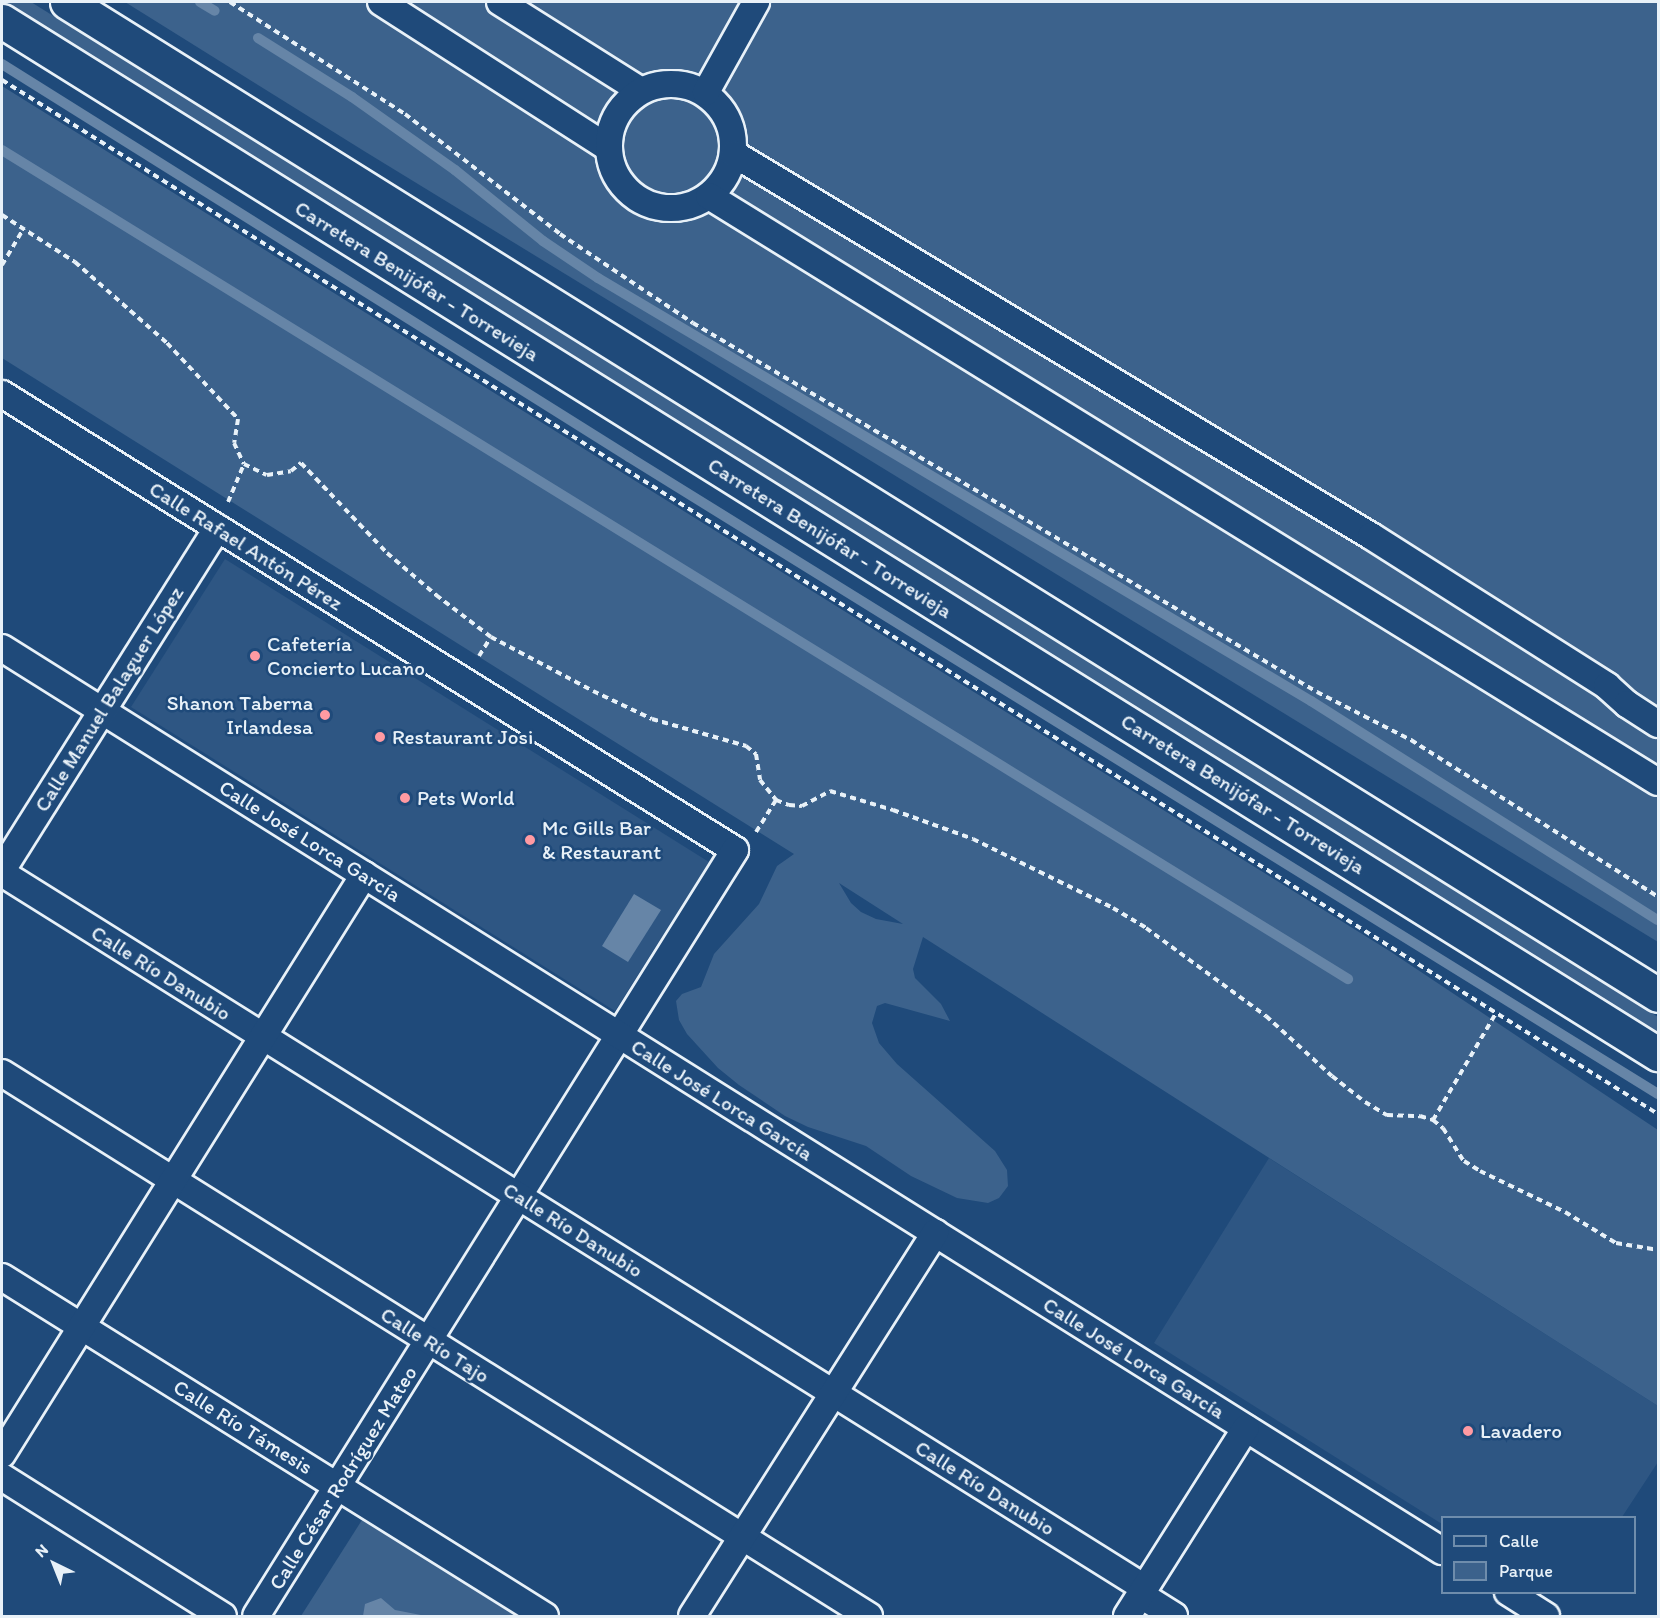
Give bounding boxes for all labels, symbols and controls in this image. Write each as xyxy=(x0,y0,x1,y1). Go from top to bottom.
street label: Carretera Benijófar - Torrevieja xyxy=(291,196,543,366)
street label: Carretera Benijófar - Torrevieja xyxy=(704,453,956,623)
street label: Calle Rafael Antón Pérez xyxy=(145,476,347,616)
street label: Calle Manuel Balaguer López xyxy=(29,582,189,816)
place label: Cafetería Concierto Lucano xyxy=(267,631,424,681)
marker: Cafetería Concierto Lucano xyxy=(248,649,262,663)
place label: Shanon Taberna Irlandesa xyxy=(168,690,313,740)
marker: Shanon Taberna Irlandesa xyxy=(318,708,332,722)
street label: Carretera Benijófar - Torrevieja xyxy=(1117,709,1369,879)
place label: Restaurant Josi xyxy=(392,724,533,750)
marker: Restaurant Josi xyxy=(373,730,387,744)
street label: Calle José Lorca García xyxy=(215,775,405,907)
place label: Pets World xyxy=(417,785,514,811)
marker: Pets World xyxy=(398,791,412,805)
place label: Mc Gills Bar & Restaurant xyxy=(542,815,661,865)
marker: Mc Gills Bar & Restaurant xyxy=(523,833,537,847)
street label: Calle Río Danubio xyxy=(87,920,235,1026)
street label: Calle José Lorca García xyxy=(627,1034,817,1166)
street label: Calle Río Danubio xyxy=(499,1177,647,1283)
street label: Calle José Lorca García xyxy=(1039,1292,1229,1424)
street label: Calle Río Tajo xyxy=(377,1302,493,1388)
street label: Calle César Rodríguez Mateo xyxy=(264,1362,422,1594)
street label: Calle Río Támesis xyxy=(170,1375,316,1479)
place label: Lavadero xyxy=(1480,1418,1562,1444)
marker: Lavadero xyxy=(1461,1424,1475,1438)
street label: Calle Río Danubio xyxy=(911,1435,1059,1541)
legend xyxy=(1441,1516,1636,1594)
text: Calle xyxy=(1499,1530,1539,1552)
north arrow xyxy=(24,1534,84,1594)
text: N xyxy=(31,1540,52,1561)
text: Parque xyxy=(1499,1560,1553,1582)

